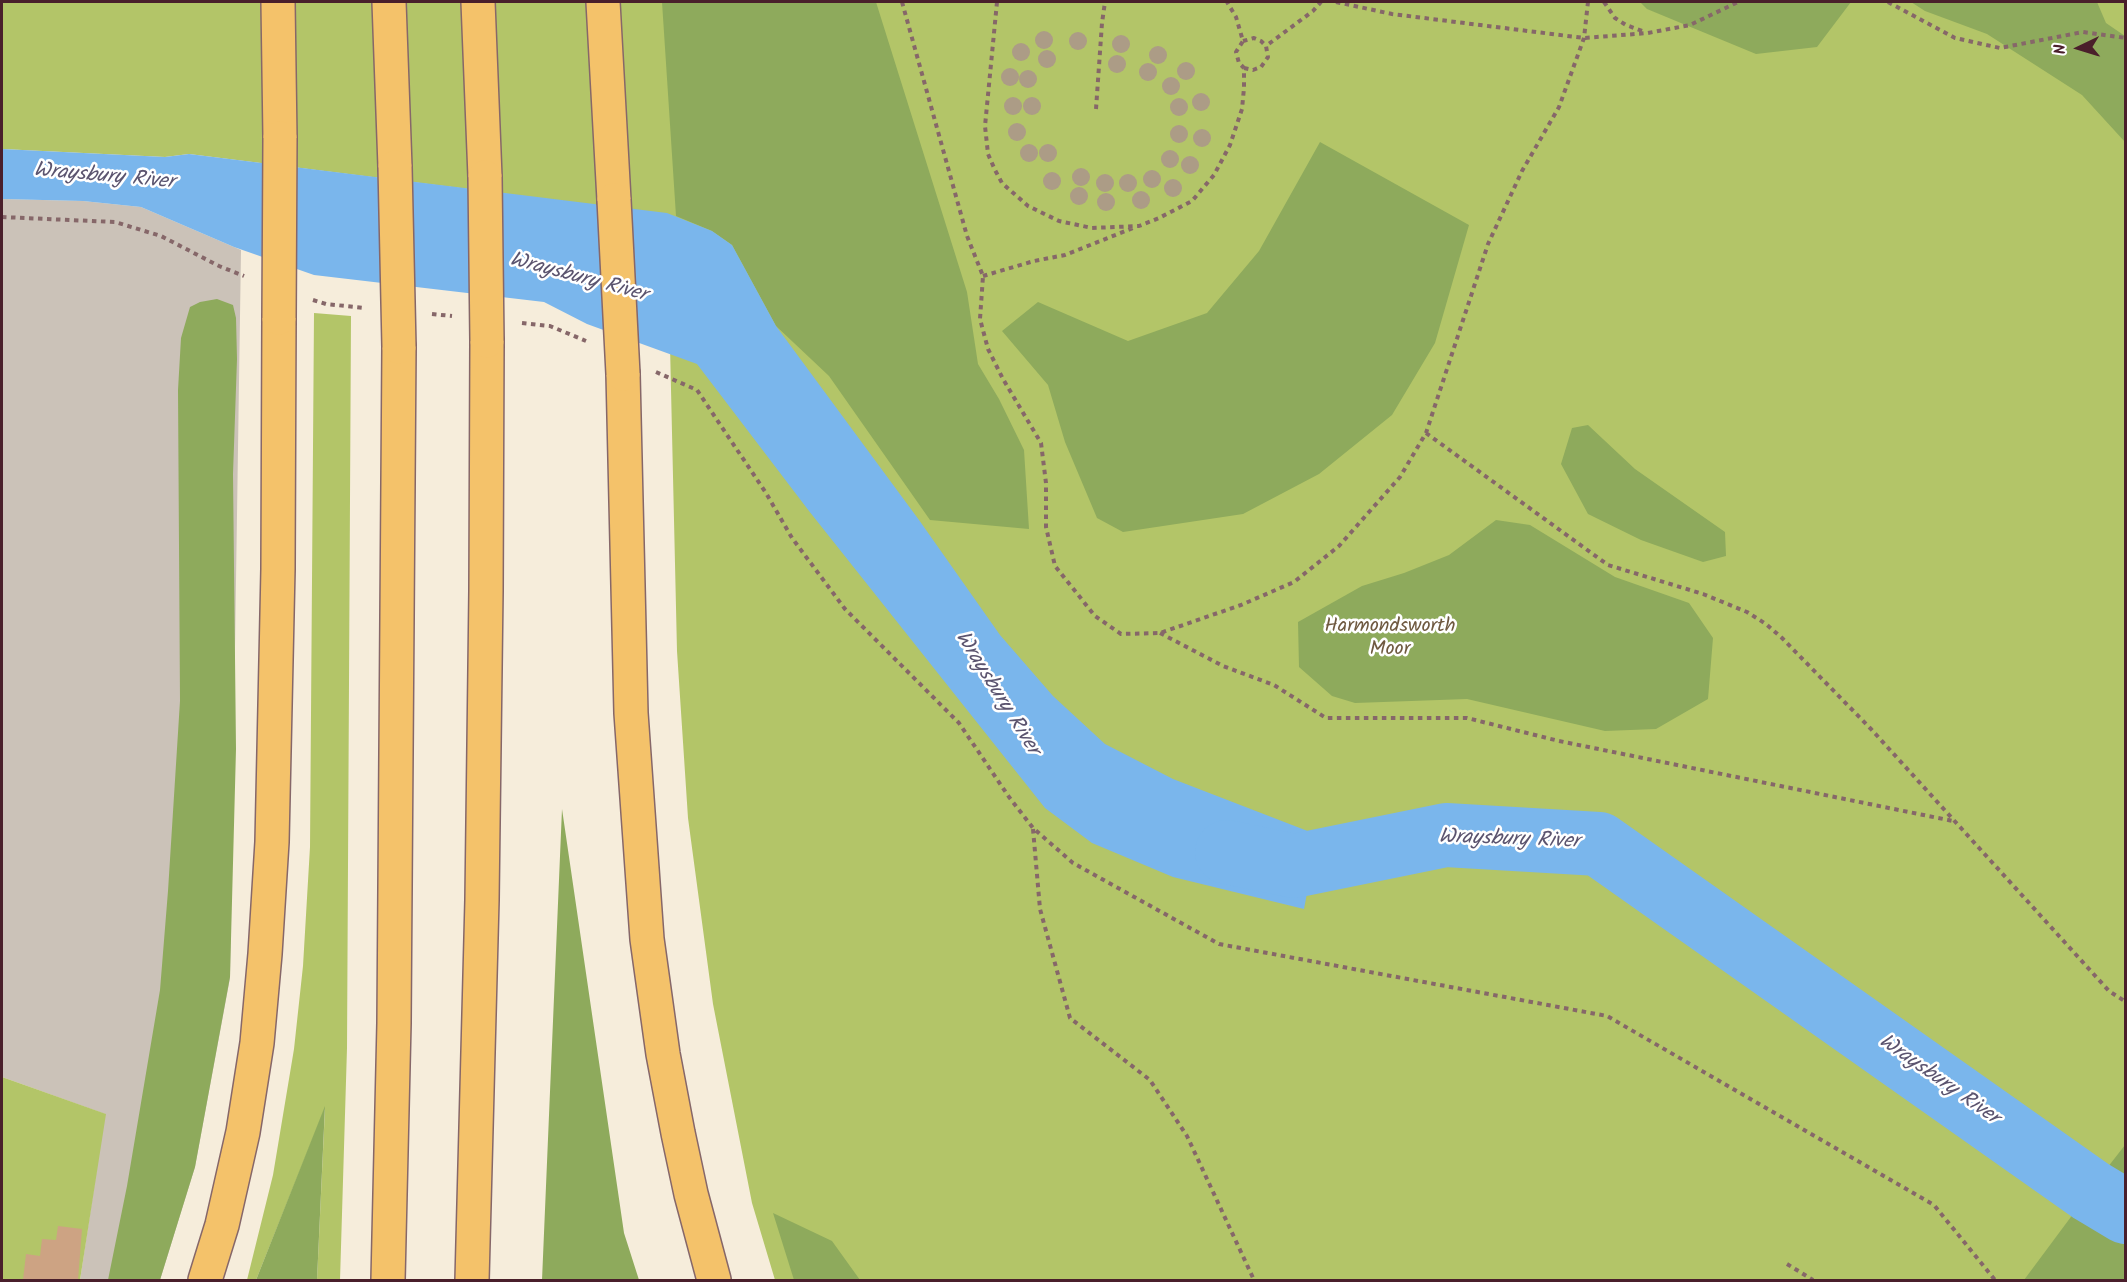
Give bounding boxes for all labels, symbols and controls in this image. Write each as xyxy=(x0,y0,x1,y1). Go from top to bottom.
north arrow xyxy=(2049,18,2109,78)
text: N xyxy=(2048,43,2073,55)
water label: Wraysbury River xyxy=(33,159,175,197)
water label: Wraysbury River xyxy=(507,249,649,309)
park label: Harmondsworth Moor xyxy=(1324,616,1456,663)
water label: Wraysbury River xyxy=(948,628,1044,760)
water label: Wraysbury River xyxy=(1438,826,1580,856)
water label: Wraysbury River xyxy=(1873,1030,2003,1132)

